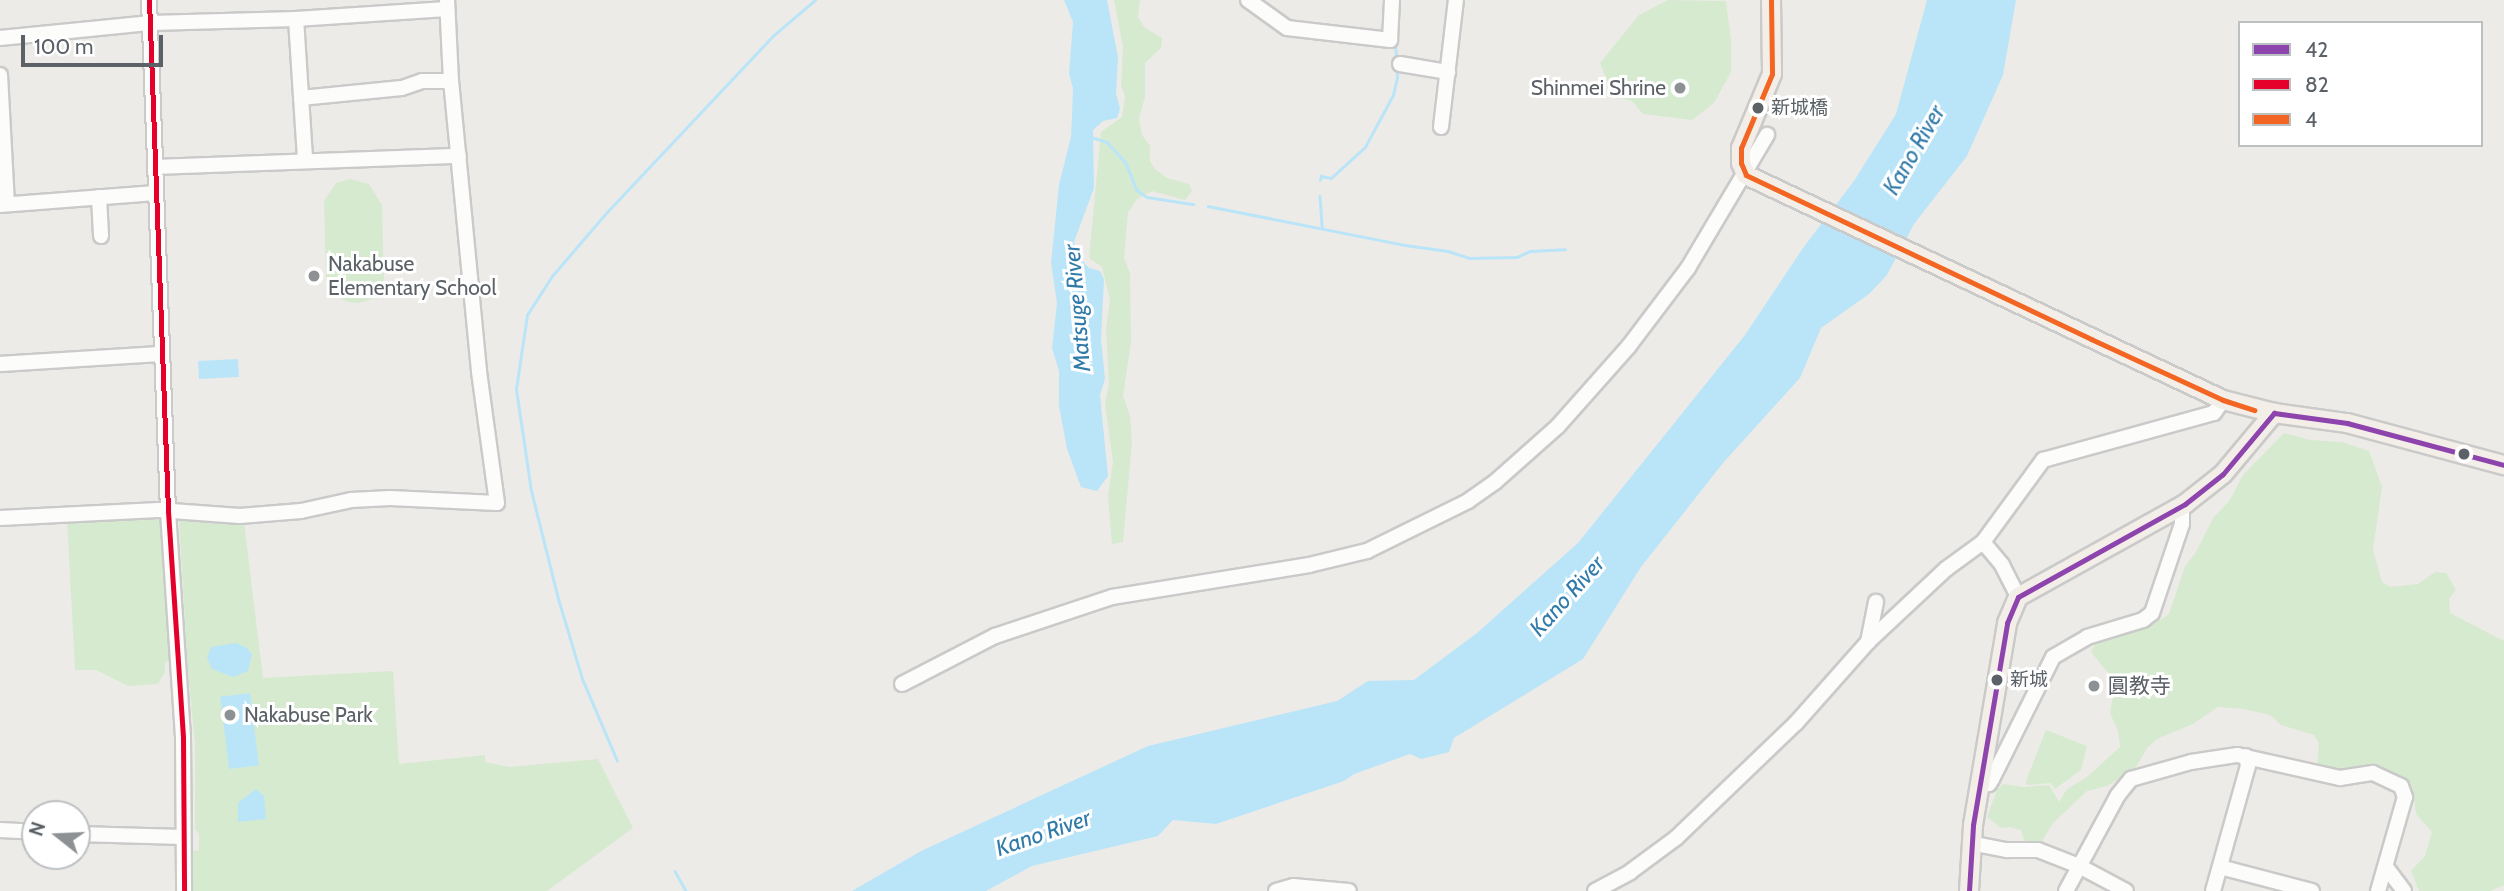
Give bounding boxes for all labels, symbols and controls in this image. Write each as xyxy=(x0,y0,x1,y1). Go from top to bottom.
scale bar xyxy=(24,21,166,65)
legend xyxy=(2238,21,2483,147)
text: 100 m xyxy=(34,34,93,59)
text: 42 xyxy=(2305,37,2328,62)
text: 82 xyxy=(2305,72,2329,97)
place label: Shinmei Shrine xyxy=(1531,75,1666,101)
marker: Shinmei Shrine xyxy=(1672,80,1688,96)
place label: 新城橋 xyxy=(1771,97,1828,119)
water label: Kano River xyxy=(1877,100,1951,200)
marker: 新城橋 xyxy=(1751,101,1765,115)
text: 4 xyxy=(2305,107,2317,132)
water label: Matsuge River xyxy=(1058,243,1096,373)
place label: Nakabuse Elementary School xyxy=(328,251,496,301)
marker: Nakabuse Elementary School xyxy=(306,268,322,284)
unlabelled marker xyxy=(2457,447,2471,461)
water label: Kano River xyxy=(1524,550,1610,642)
place label: 新城 xyxy=(2010,669,2048,691)
marker: 新城 xyxy=(1990,673,2004,687)
place label: 圓教寺 xyxy=(2108,673,2171,699)
marker: 圓教寺 xyxy=(2086,678,2102,694)
place label: Nakabuse Park xyxy=(244,702,373,728)
marker: Nakabuse Park xyxy=(222,707,238,723)
north arrow xyxy=(21,800,91,870)
water label: Kano River xyxy=(992,804,1094,862)
text: N xyxy=(24,819,50,839)

